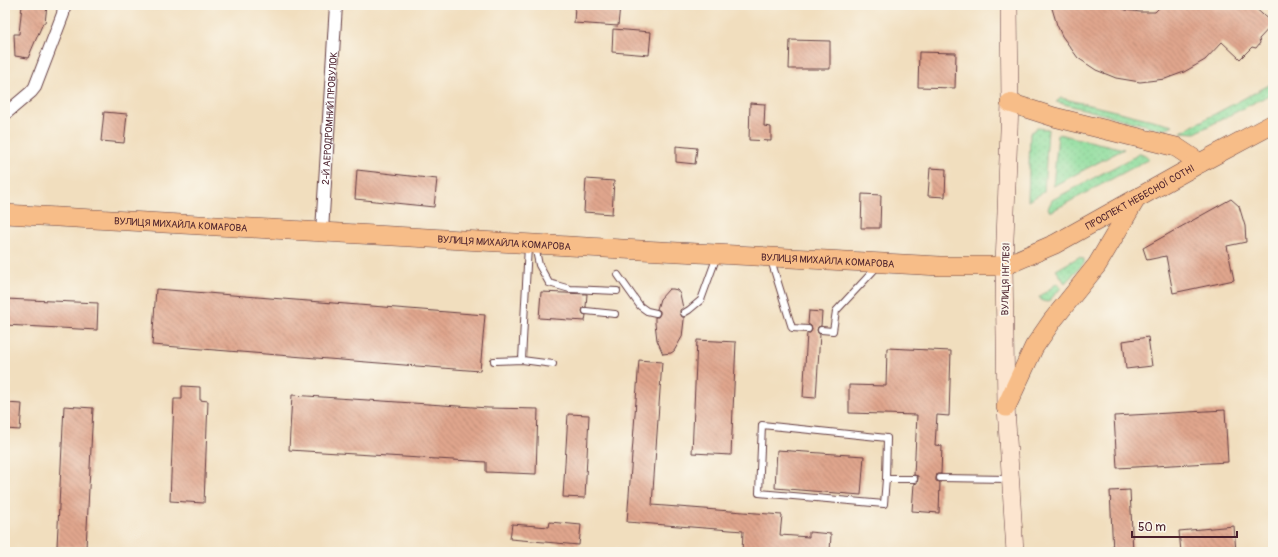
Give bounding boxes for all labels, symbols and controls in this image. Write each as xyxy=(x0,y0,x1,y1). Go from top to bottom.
street label: 2-Й АЕРОДРОМНИЙ ПРОВУЛОК xyxy=(319,51,340,185)
street label: ПРОСПЕКТ НЕБЕСНОЇ СОТНІ xyxy=(1084,162,1197,233)
street label: ВУЛИЦЯ МИХАЙЛА КОМАРОВА xyxy=(114,215,248,235)
street label: ВУЛИЦЯ МИХАЙЛА КОМАРОВА xyxy=(437,234,572,253)
street label: ВУЛИЦЯ ІНГЛЕЗІ xyxy=(999,243,1013,315)
street label: ВУЛИЦЯ МИХАЙЛА КОМАРОВА xyxy=(761,251,895,271)
scale bar xyxy=(1132,513,1237,539)
text: 50 m xyxy=(1138,520,1166,535)

